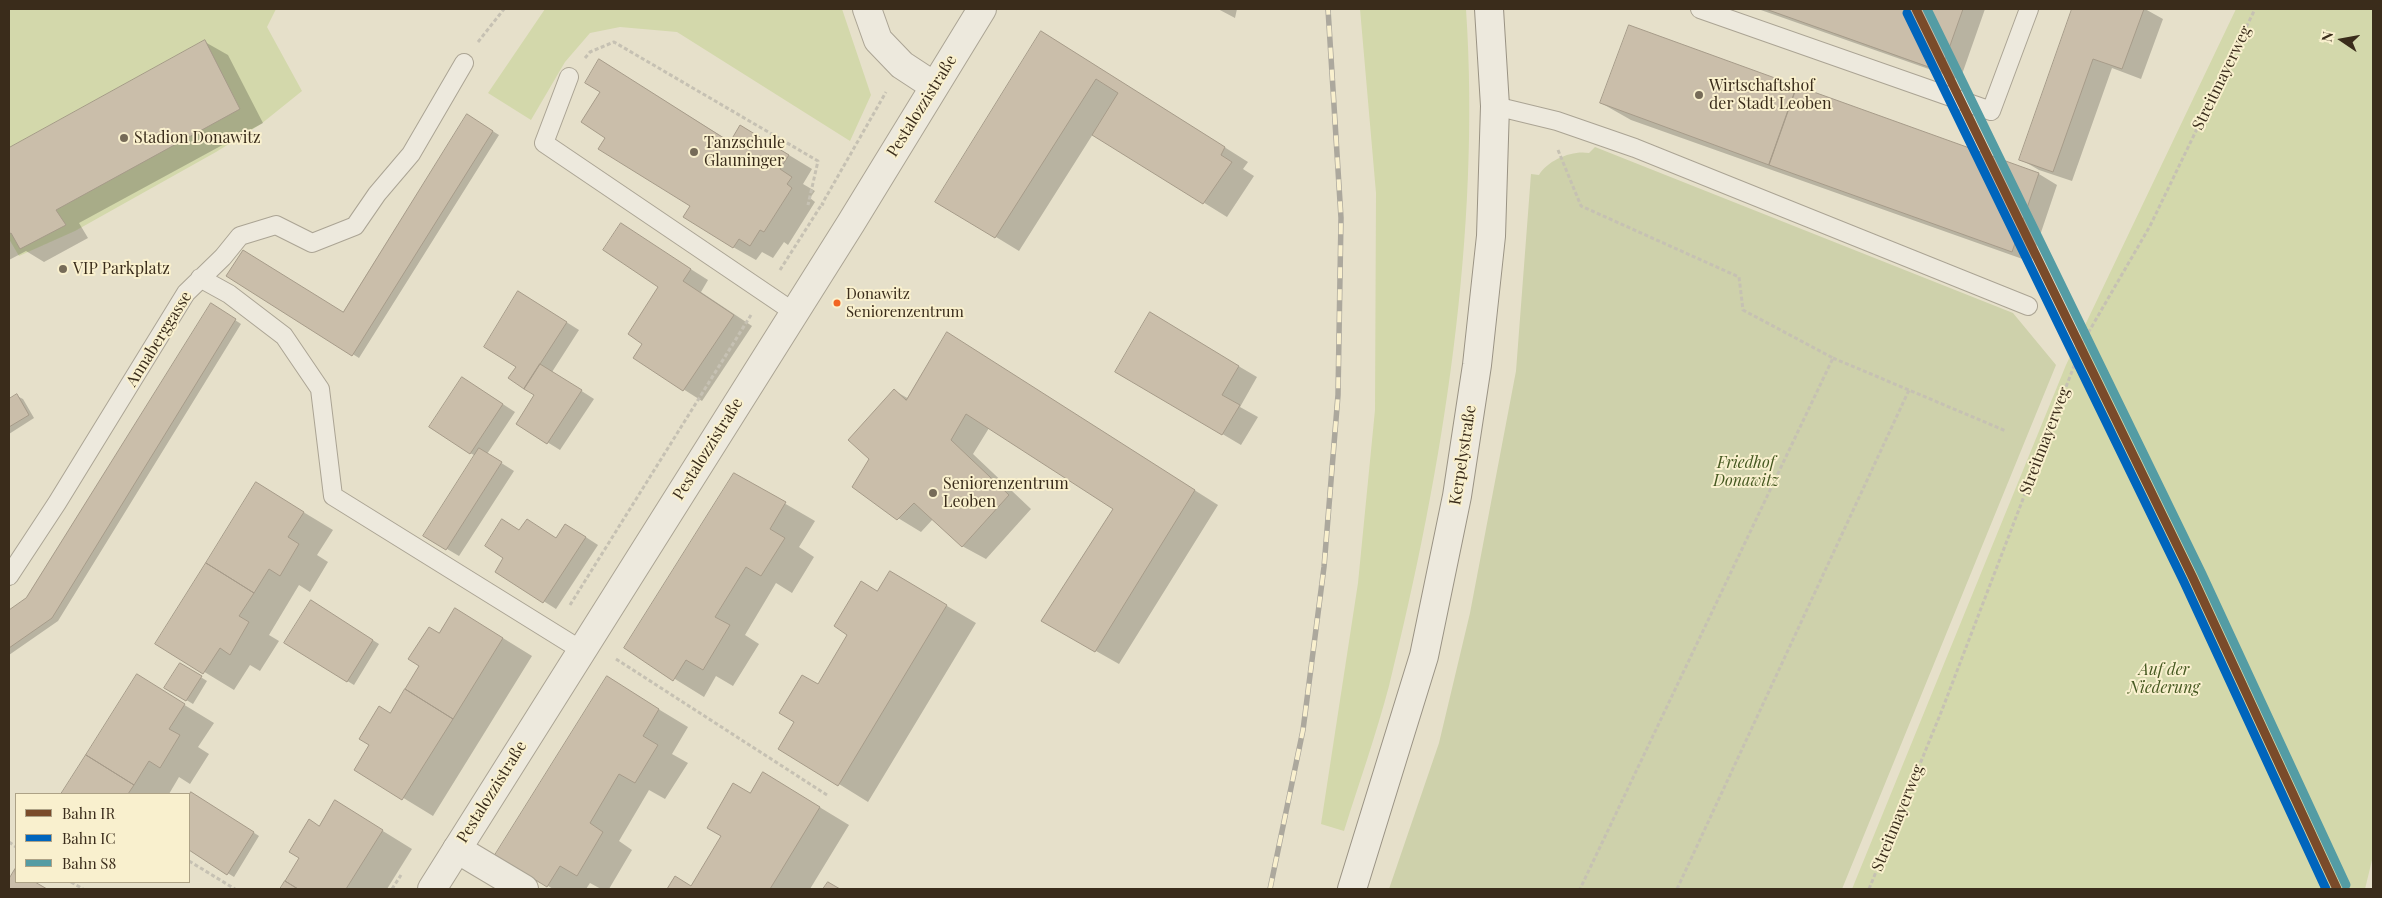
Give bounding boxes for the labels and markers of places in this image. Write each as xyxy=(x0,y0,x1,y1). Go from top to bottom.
place label: Wirtschaftshof der Stadt Leoben xyxy=(1709,76,1832,114)
marker: Wirtschaftshof der Stadt Leoben xyxy=(1693,89,1705,101)
place label: Stadion Donawitz xyxy=(134,128,261,148)
marker: Stadion Donawitz xyxy=(118,132,130,144)
place label: Tanzschule Glauninger xyxy=(704,133,785,171)
marker: Tanzschule Glauninger xyxy=(688,146,700,158)
place label: VIP Parkplatz xyxy=(73,259,170,279)
marker: VIP Parkplatz xyxy=(57,263,69,275)
place label: Donawitz Seniorenzentrum xyxy=(846,285,964,320)
marker: Donawitz Seniorenzentrum xyxy=(832,298,842,308)
place label: Seniorenzentrum Leoben xyxy=(943,474,1069,512)
marker: Seniorenzentrum Leoben xyxy=(927,487,939,499)

